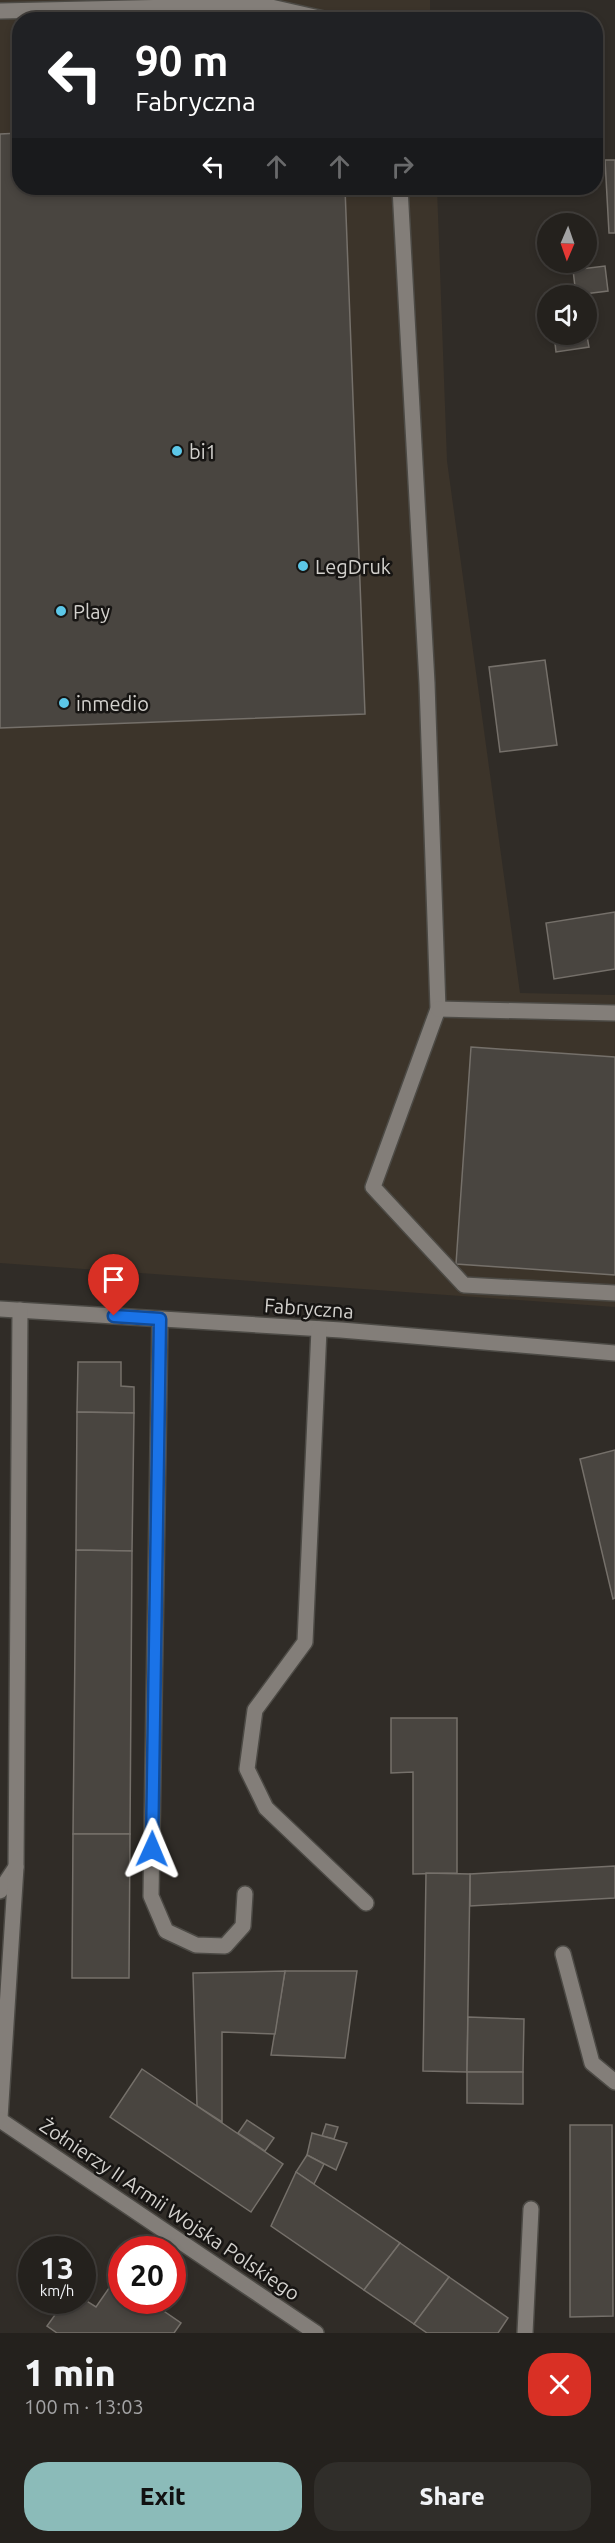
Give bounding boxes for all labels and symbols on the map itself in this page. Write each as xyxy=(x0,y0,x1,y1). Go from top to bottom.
north arrow xyxy=(537,213,597,273)
place label: bi1 xyxy=(189,440,217,463)
marker: bi1 xyxy=(170,444,184,458)
place label: LegDruk xyxy=(315,555,391,578)
marker: LegDruk xyxy=(296,559,310,573)
place label: Play xyxy=(73,600,110,623)
marker: Play xyxy=(54,604,68,618)
place label: inmedio xyxy=(76,692,149,715)
marker: inmedio xyxy=(57,696,71,710)
pin xyxy=(88,1254,139,1316)
street label: Fabryczna xyxy=(264,1293,354,1323)
position arrow xyxy=(120,1817,184,1881)
street label: Żołnierzy II Armii Wojska Polskiego xyxy=(36,2113,304,2305)
speed limit sign: 20 xyxy=(108,2236,186,2314)

